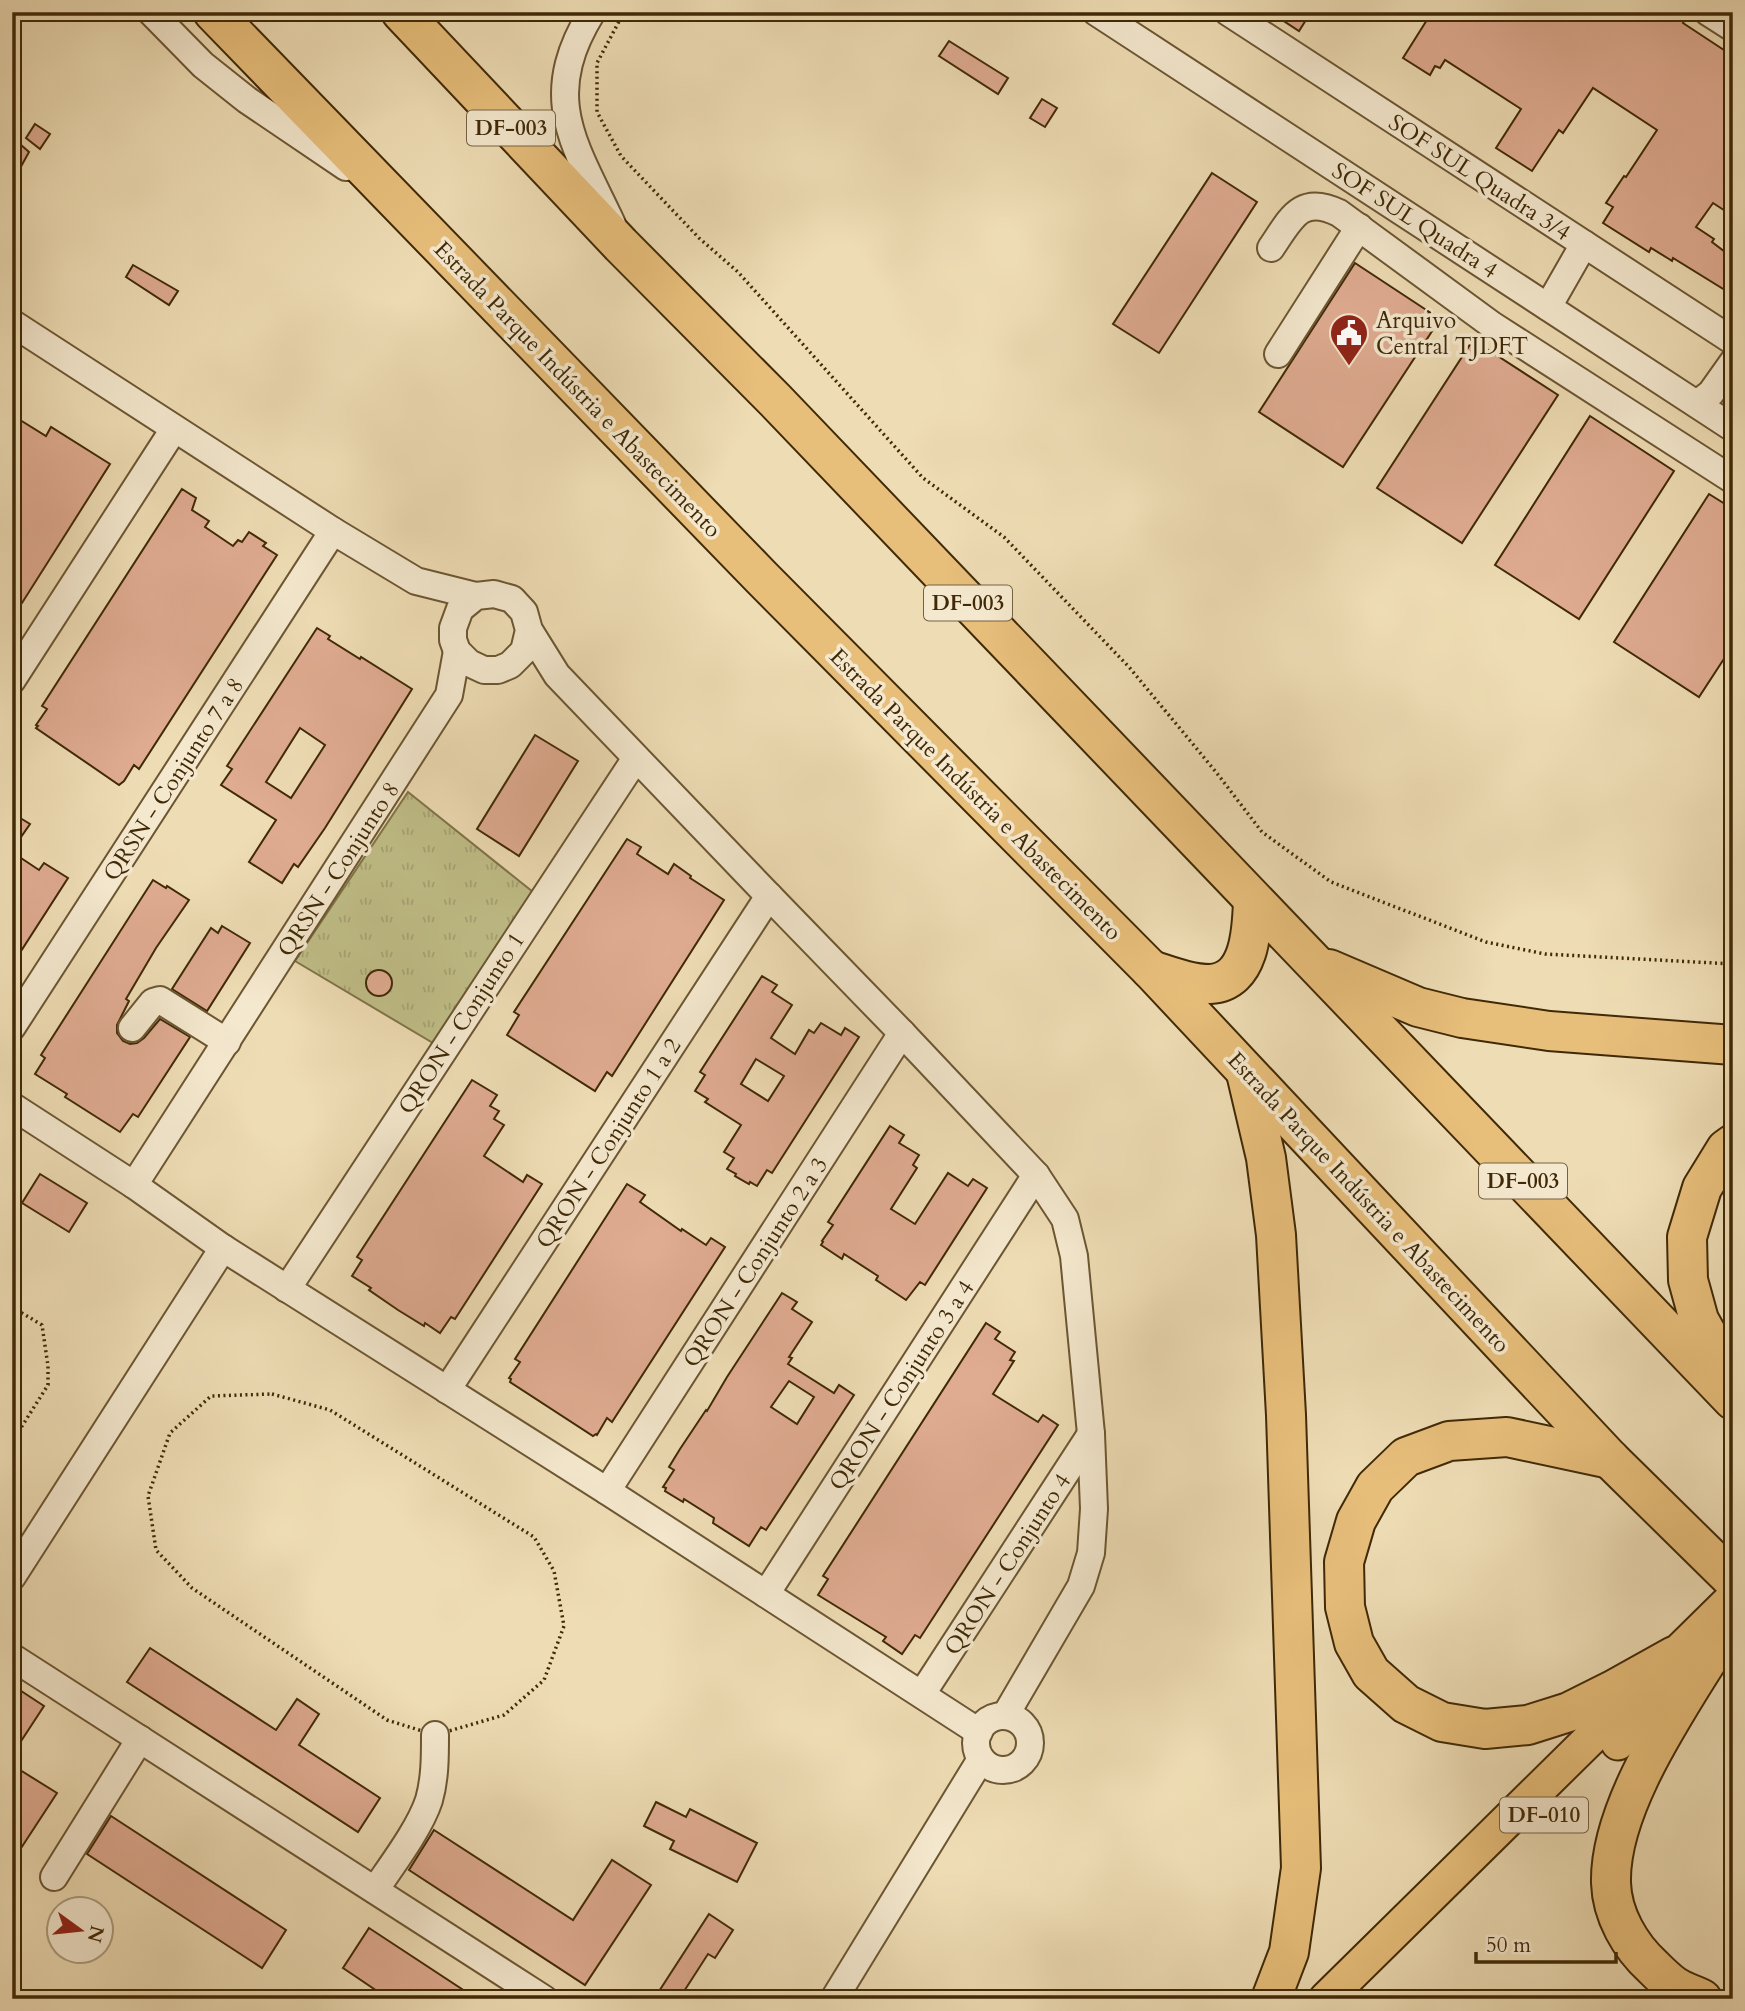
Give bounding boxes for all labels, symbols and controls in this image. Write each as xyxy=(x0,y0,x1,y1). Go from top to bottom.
street label: SOF SUL Quadra 3/4 xyxy=(1383,107,1577,248)
road number: DF-003 xyxy=(467,110,555,146)
street label: SOF SUL Quadra 4 xyxy=(1326,155,1504,286)
street label: Estrada Parque Indústria e Abastecimento xyxy=(427,234,728,544)
place label: Arquivo Central TJDFT xyxy=(1376,305,1528,362)
public building icon: Arquivo Central TJDFT xyxy=(1328,312,1370,367)
road number: DF-003 xyxy=(924,586,1012,620)
street label: Estrada Parque Indústria e Abastecimento xyxy=(823,642,1128,947)
street label: QRSN - Conjunto 7 a 8 xyxy=(96,672,251,887)
street label: QRSN - Conjunto 8 xyxy=(270,776,407,963)
street label: QRON - Conjunto 1 xyxy=(391,926,532,1120)
street label: QRON - Conjunto 1 a 2 xyxy=(529,1032,688,1254)
street label: Estrada Parque Indústria e Abastecimento xyxy=(1220,1045,1517,1360)
street label: QRON - Conjunto 2 a 3 xyxy=(676,1151,835,1373)
road number: DF-003 xyxy=(1479,1164,1567,1198)
street label: QRON - Conjunto 3 a 4 xyxy=(822,1274,981,1496)
street label: QRON - Conjunto 4 xyxy=(937,1467,1078,1661)
road number: DF-010 xyxy=(1500,1798,1588,1832)
north arrow xyxy=(46,1896,116,1966)
scale bar xyxy=(1476,1920,1616,1964)
text: N xyxy=(81,1923,110,1946)
text: 50 m xyxy=(1486,1931,1531,1960)

